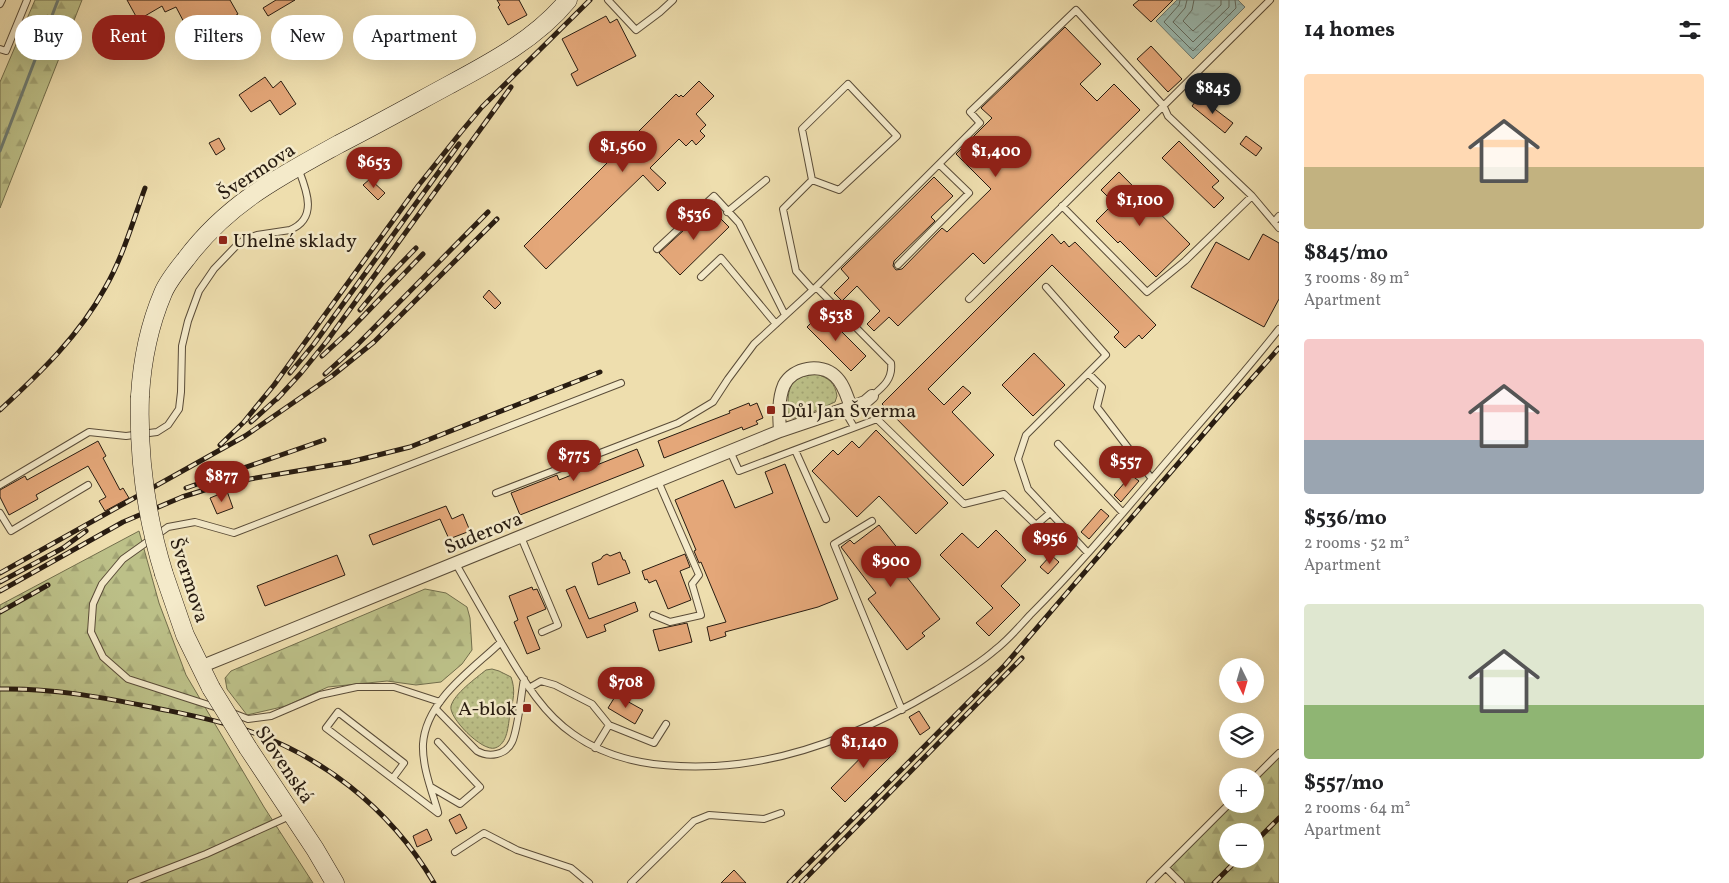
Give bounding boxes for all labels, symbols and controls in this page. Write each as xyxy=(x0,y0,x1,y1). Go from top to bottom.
chip: Buy xyxy=(15,15,82,60)
chip: Rent xyxy=(92,15,165,60)
chip: Filters xyxy=(175,15,261,60)
chip: New xyxy=(271,15,343,60)
chip: Apartment xyxy=(353,15,476,60)
text: 14 homes xyxy=(1304,16,1395,45)
icon: filters xyxy=(1676,16,1704,44)
pin: $845 xyxy=(1183,72,1243,115)
text: $845 xyxy=(1196,78,1230,100)
icon: home xyxy=(1459,106,1549,196)
pin: $1,560 xyxy=(582,130,664,173)
text: $1,560 xyxy=(600,136,646,158)
pin: $1,400 xyxy=(955,136,1037,178)
street label: Švermova xyxy=(213,137,302,208)
text: $1,400 xyxy=(971,141,1021,163)
pin: $653 xyxy=(344,146,404,189)
text: $653 xyxy=(357,152,391,174)
pin: $1,100 xyxy=(1099,184,1181,227)
text: $1,100 xyxy=(1117,190,1163,212)
pin: $536 xyxy=(664,198,724,241)
text: $536 xyxy=(677,204,711,226)
place label: Uhelné sklady xyxy=(233,228,357,256)
marker: Uhelné sklady xyxy=(217,234,229,246)
text: $845/mo xyxy=(1304,239,1388,268)
text: 3 rooms · 89 m² xyxy=(1304,268,1409,290)
text: Apartment xyxy=(1304,290,1381,312)
pin: $538 xyxy=(806,300,866,342)
text: $538 xyxy=(819,305,853,327)
icon: home xyxy=(1459,371,1549,461)
place label: Důl Jan Šverma xyxy=(781,398,916,426)
marker: Důl Jan Šverma xyxy=(765,404,777,416)
pin: $775 xyxy=(544,440,604,482)
text: $775 xyxy=(558,445,590,467)
pin: $557 xyxy=(1096,446,1156,488)
text: $557 xyxy=(1110,451,1142,473)
pin: $877 xyxy=(192,460,252,503)
text: $877 xyxy=(206,466,238,488)
text: $536/mo xyxy=(1304,504,1387,533)
street label: Suderova xyxy=(440,505,527,562)
pin: $956 xyxy=(1020,522,1080,565)
text: $956 xyxy=(1033,528,1067,550)
text: 2 rooms · 52 m² xyxy=(1304,533,1410,555)
street label: Švermova xyxy=(161,534,215,627)
pin: $900 xyxy=(861,546,921,588)
text: $900 xyxy=(872,551,910,573)
text: Apartment xyxy=(1304,555,1381,577)
icon: home xyxy=(1459,636,1549,726)
north arrow xyxy=(1219,658,1264,702)
map controls xyxy=(1219,658,1264,868)
pin: $708 xyxy=(596,666,656,709)
text: $708 xyxy=(609,672,643,694)
place label: A-blok xyxy=(458,696,517,724)
marker: A-blok xyxy=(521,702,533,714)
button: layers xyxy=(1219,713,1264,758)
street label: Slovenská xyxy=(247,721,320,810)
pin: $1,140 xyxy=(823,726,905,769)
text: $1,140 xyxy=(841,732,887,754)
button: + xyxy=(1219,768,1264,813)
text: $557/mo xyxy=(1304,769,1384,798)
text: 2 rooms · 64 m² xyxy=(1304,798,1411,820)
text: Apartment xyxy=(1304,820,1381,842)
button: − xyxy=(1219,823,1264,868)

